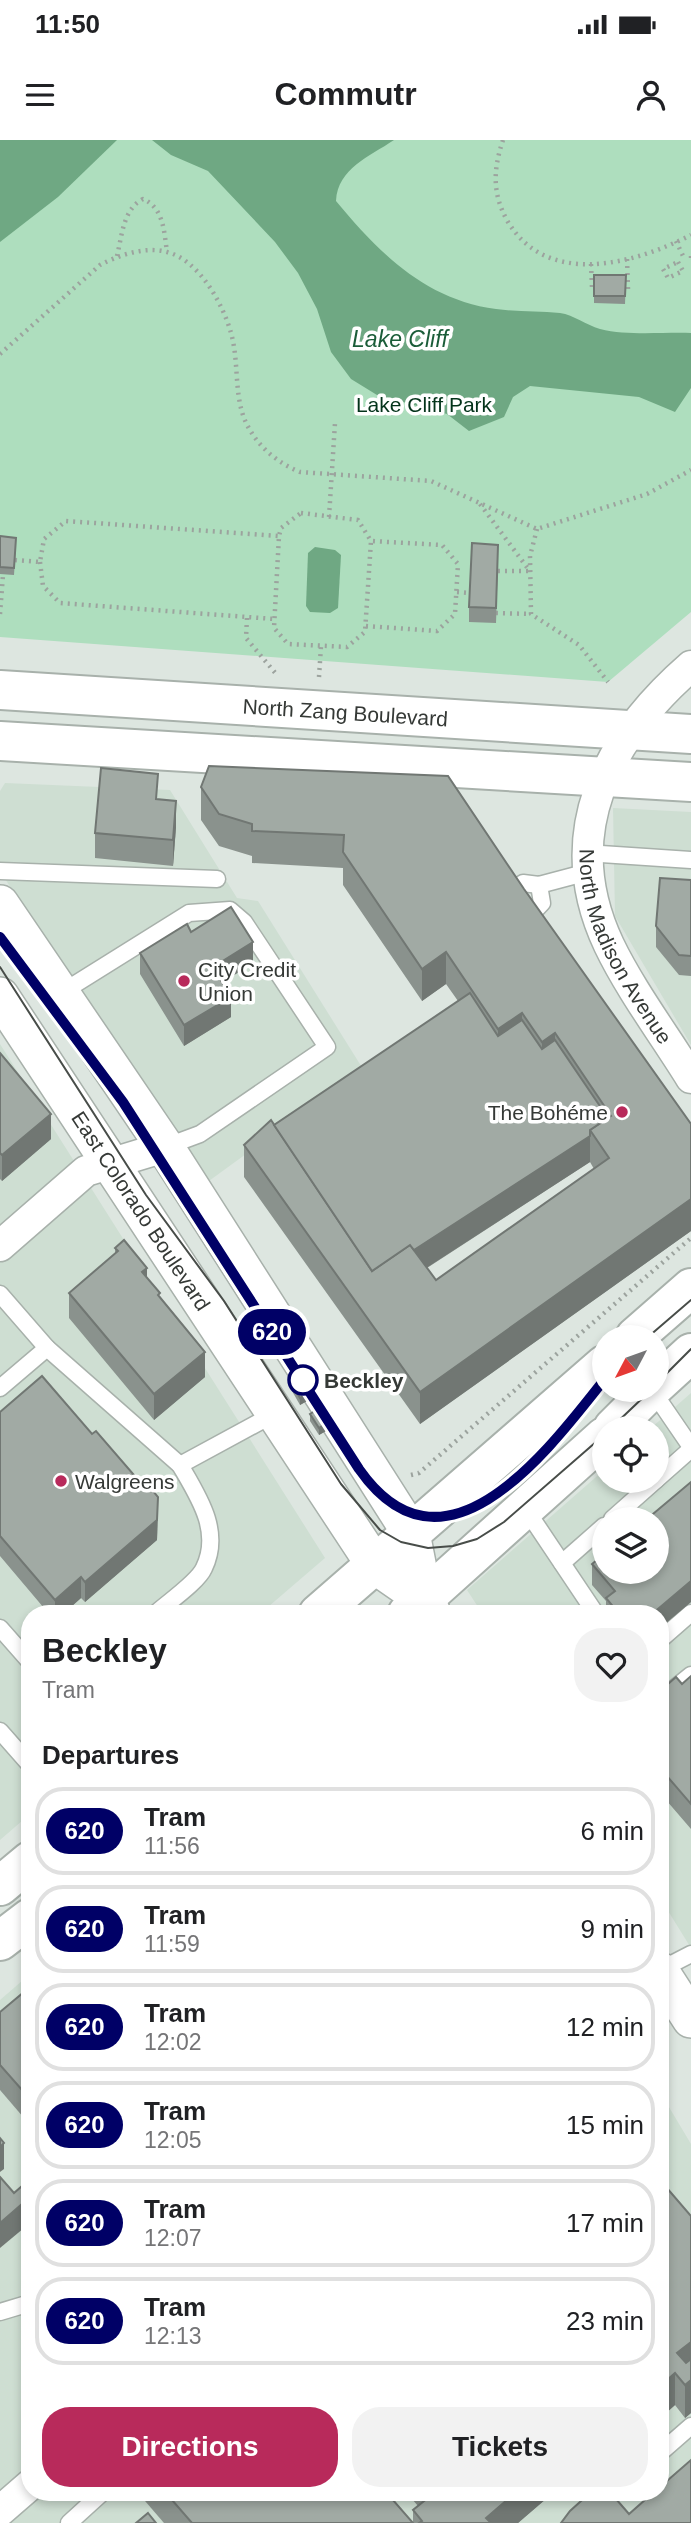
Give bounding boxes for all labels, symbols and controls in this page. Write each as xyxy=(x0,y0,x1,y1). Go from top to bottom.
text: 11:50 xyxy=(35,9,100,39)
icon: menu xyxy=(21,76,59,114)
text: Commutr xyxy=(274,76,417,112)
icon: person xyxy=(632,76,670,114)
water label: Lake Cliff xyxy=(352,326,451,352)
park label: Lake Cliff Park xyxy=(356,393,493,416)
street label: North Zang Boulevard xyxy=(242,694,449,730)
street label: North Madison Avenue xyxy=(576,849,677,1048)
place label: City Credit Union xyxy=(198,958,296,1005)
marker: City Credit Union xyxy=(176,973,192,989)
place label: The Bohéme xyxy=(488,1101,608,1124)
marker: The Bohéme xyxy=(614,1104,630,1120)
street label: East Colorado Boulevard xyxy=(68,1107,215,1314)
line badge: 620 xyxy=(232,1309,312,1355)
text: 620 xyxy=(252,1318,292,1345)
north arrow xyxy=(592,1325,668,1402)
map controls xyxy=(592,1325,669,1584)
marker: Beckley xyxy=(288,1365,318,1395)
place label: Beckley xyxy=(324,1369,404,1392)
button: locate xyxy=(592,1416,669,1493)
place label: Walgreens xyxy=(75,1470,175,1493)
marker: Walgreens xyxy=(53,1473,69,1489)
button: layers xyxy=(592,1507,669,1584)
button: heart xyxy=(574,1628,648,1702)
text: Beckley xyxy=(42,1632,167,1669)
text: Tram xyxy=(42,1677,95,1703)
text: Departures xyxy=(42,1740,179,1770)
text: Tram xyxy=(144,1802,206,1832)
text: 6 min xyxy=(580,1816,644,1846)
text: 620 xyxy=(64,1817,105,1844)
text: 11:56 xyxy=(144,1833,200,1859)
text: Tram xyxy=(144,1900,206,1930)
text: 9 min xyxy=(580,1914,644,1944)
text: 620 xyxy=(64,1915,105,1942)
text: 11:59 xyxy=(144,1931,200,1957)
text: Tram xyxy=(144,1998,206,2028)
text: 12 min xyxy=(566,2012,644,2042)
text: 620 xyxy=(64,2013,105,2040)
text: 12:02 xyxy=(144,2029,202,2055)
text: Tram xyxy=(144,2096,206,2126)
text: 15 min xyxy=(566,2110,644,2140)
text: 620 xyxy=(64,2111,105,2138)
text: 12:05 xyxy=(144,2127,202,2153)
text: Tram xyxy=(144,2194,206,2224)
text: 17 min xyxy=(566,2208,644,2238)
text: 620 xyxy=(64,2209,105,2236)
text: 12:07 xyxy=(144,2225,202,2251)
text: Tram xyxy=(144,2292,206,2322)
text: 23 min xyxy=(566,2306,644,2336)
text: 620 xyxy=(64,2307,105,2334)
text: 12:13 xyxy=(144,2323,202,2349)
button: Directions xyxy=(42,2407,338,2487)
button: Tickets xyxy=(352,2407,648,2487)

